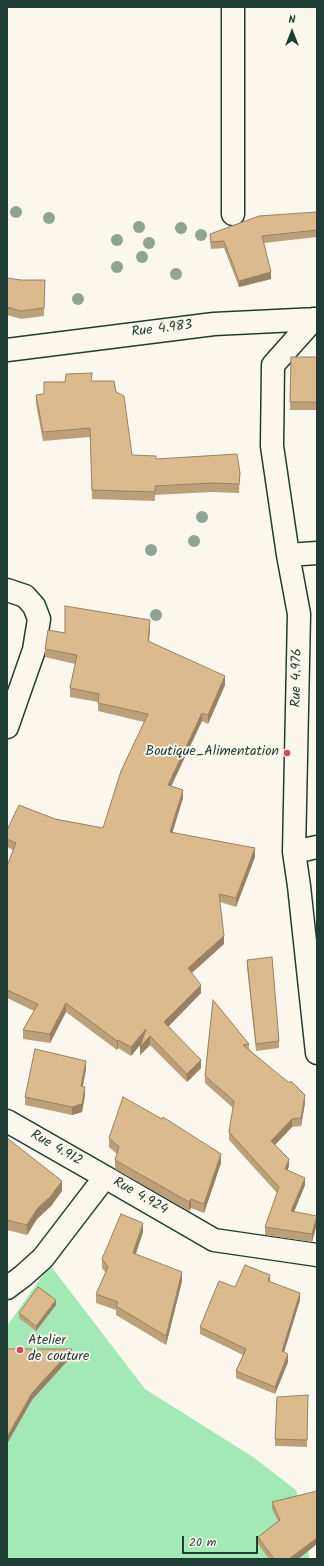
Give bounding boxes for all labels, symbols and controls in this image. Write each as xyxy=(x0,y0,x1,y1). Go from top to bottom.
text: N xyxy=(289,11,295,29)
north arrow xyxy=(272,12,312,52)
street label: Rue 4.983 xyxy=(131,318,193,342)
street label: Rue 4.976 xyxy=(289,648,307,708)
place label: Boutique_Alimentation xyxy=(145,745,279,761)
marker: Boutique_Alimentation xyxy=(282,748,292,758)
street label: Rue 4.912 xyxy=(27,1127,85,1171)
street label: Rue 4.924 xyxy=(110,1175,170,1219)
place label: Atelier de couture xyxy=(28,1334,89,1366)
marker: Atelier de couture xyxy=(15,1345,25,1355)
scale bar xyxy=(184,1528,260,1554)
text: 20 m xyxy=(189,1533,216,1552)

